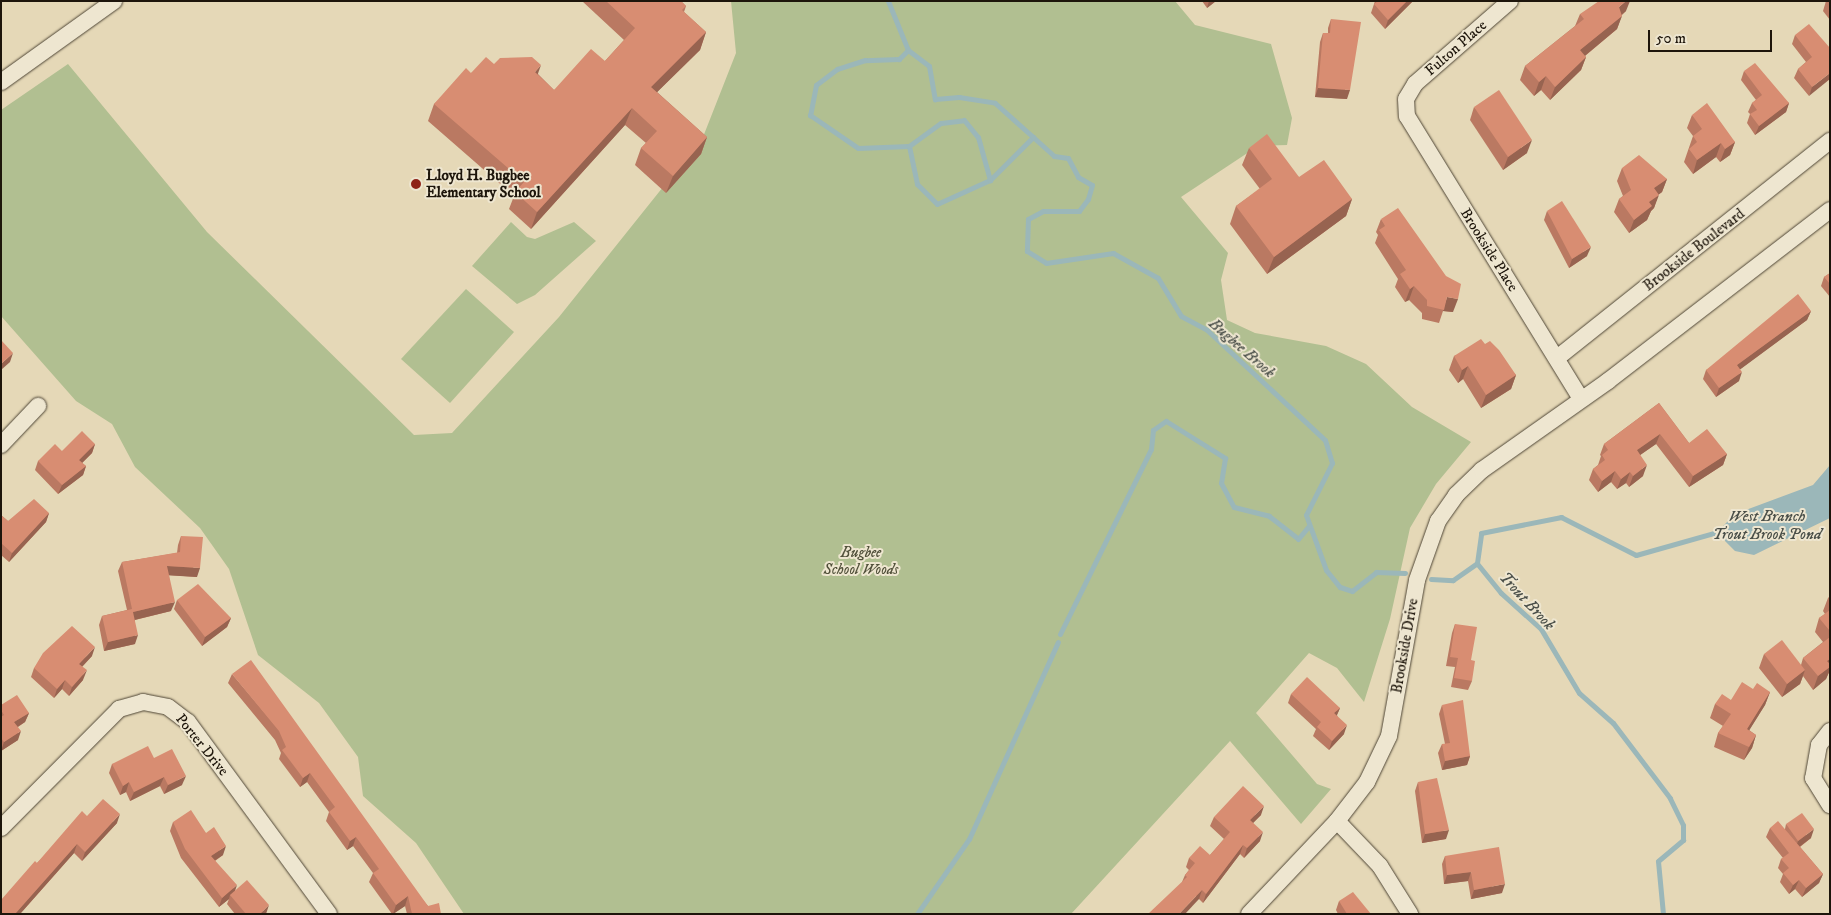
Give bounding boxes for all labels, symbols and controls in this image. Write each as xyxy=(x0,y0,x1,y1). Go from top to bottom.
street label: Fulton Place xyxy=(1421,16,1491,80)
scale bar xyxy=(1651,20,1775,52)
text: 50 m xyxy=(1656,29,1686,48)
place label: Lloyd H. Bugbee Elementary School xyxy=(426,166,541,201)
marker: Lloyd H. Bugbee Elementary School xyxy=(410,178,422,190)
street label: Brookside Place xyxy=(1456,205,1522,295)
street label: Brookside Boulevard xyxy=(1640,205,1748,295)
water label: Bugbee Brook xyxy=(1205,314,1279,382)
water label: West Branch Trout Brook Pond xyxy=(1713,506,1821,544)
park label: Bugbee School Woods xyxy=(824,543,898,578)
water label: Trout Brook xyxy=(1495,568,1559,634)
street label: Brookside Drive xyxy=(1388,597,1422,695)
street label: Porter Drive xyxy=(172,710,232,780)

